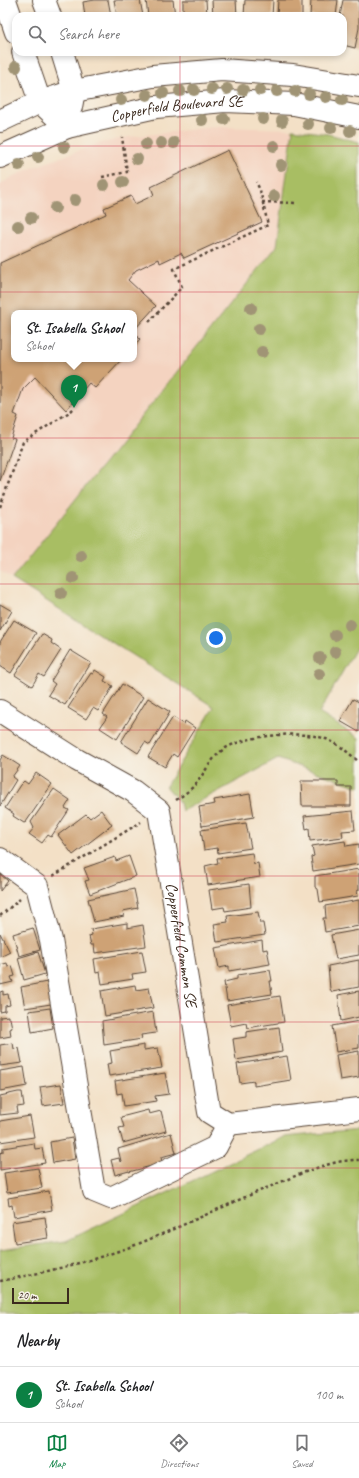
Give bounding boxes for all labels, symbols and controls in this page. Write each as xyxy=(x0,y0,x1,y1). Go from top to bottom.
search box xyxy=(12,12,347,56)
icon: search xyxy=(26,23,48,45)
text: Search here xyxy=(58,25,119,44)
street label: Copperfield Boulevard SE xyxy=(108,91,246,127)
popup xyxy=(11,310,137,362)
text: St. Isabella School xyxy=(25,319,123,338)
text: School xyxy=(25,338,53,354)
pin: 1 xyxy=(61,375,87,408)
your location xyxy=(206,628,226,648)
street label: Copperfield Common SE xyxy=(161,881,202,1011)
scale bar xyxy=(12,1286,69,1305)
text: 20 m xyxy=(18,1288,37,1302)
text: Nearby xyxy=(16,1330,59,1351)
text: St. Isabella School xyxy=(54,1377,151,1396)
text: 1 xyxy=(26,1387,32,1403)
text: 100 m xyxy=(315,1387,343,1403)
text: School xyxy=(54,1396,82,1412)
tab: Map xyxy=(46,1432,68,1470)
tab: Directions xyxy=(160,1432,199,1470)
tab: Saved xyxy=(291,1432,313,1470)

